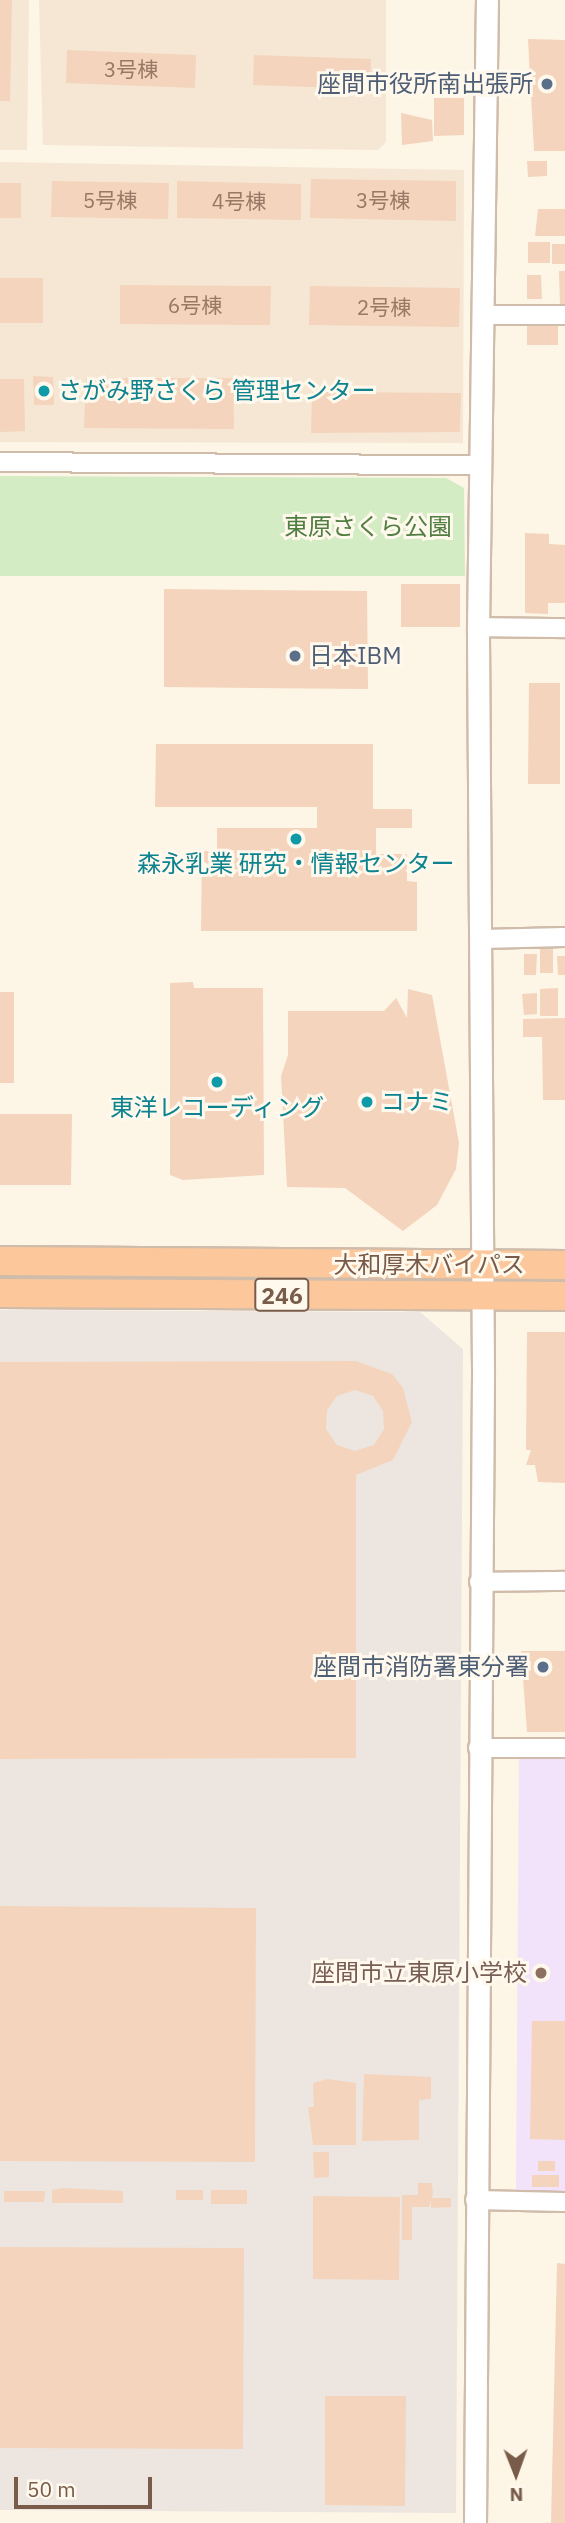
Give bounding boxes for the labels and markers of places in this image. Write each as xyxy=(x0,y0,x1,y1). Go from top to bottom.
place label: 座間市役所南出張所 xyxy=(317,70,533,98)
marker: 座間市役所南出張所 xyxy=(539,76,555,92)
place label: さがみ野さくら 管理センター xyxy=(58,377,376,405)
marker: さがみ野さくら 管理センター xyxy=(36,383,52,399)
place label: 日本IBM xyxy=(309,642,402,670)
marker: 日本IBM xyxy=(287,648,303,664)
marker: 森永乳業 研究・情報センター xyxy=(288,831,304,847)
place label: 森永乳業 研究・情報センター xyxy=(137,850,455,878)
marker: 東洋レコーディング xyxy=(209,1074,225,1090)
place label: コナミ xyxy=(381,1088,453,1116)
place label: 東洋レコーディング xyxy=(109,1094,325,1122)
marker: コナミ xyxy=(359,1094,375,1110)
place label: 座間市消防署東分署 xyxy=(313,1653,529,1681)
marker: 座間市消防署東分署 xyxy=(535,1659,551,1675)
place label: 座間市立東原小学校 xyxy=(311,1959,527,1987)
marker: 座間市立東原小学校 xyxy=(533,1965,549,1981)

